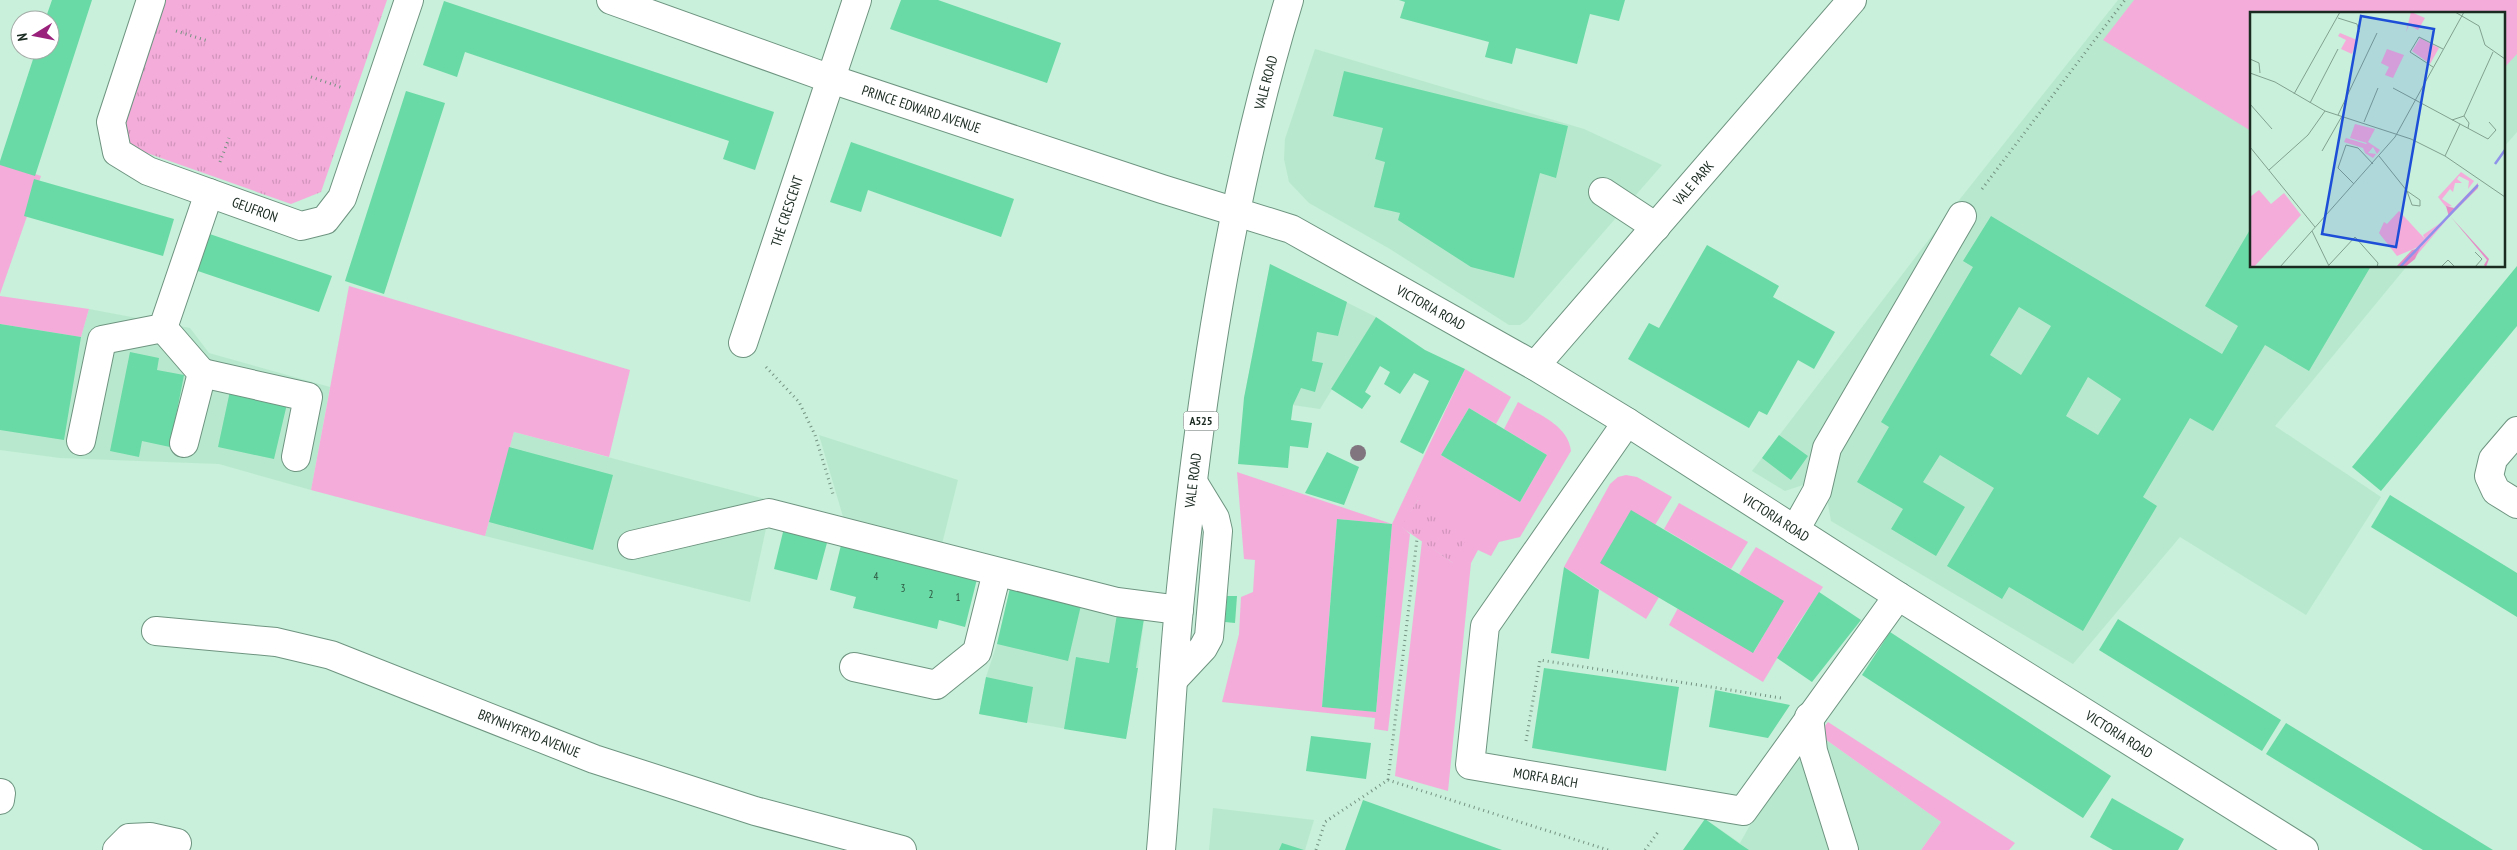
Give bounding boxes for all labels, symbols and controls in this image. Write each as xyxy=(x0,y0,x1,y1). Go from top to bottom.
north arrow xyxy=(10,10,60,60)
inset map xyxy=(2250,12,2504,268)
text: N xyxy=(13,32,32,43)
street label: VALE ROAD xyxy=(1250,53,1282,112)
street label: PRINCE EDWARD AVENUE xyxy=(860,81,983,137)
street label: VALE PARK xyxy=(1669,157,1718,210)
street label: THE CRESCENT xyxy=(767,172,807,249)
street label: GEUFRON xyxy=(230,193,280,226)
street label: VICTORIA ROAD xyxy=(1392,281,1468,334)
road number: A525 xyxy=(1184,412,1218,431)
street label: VALE ROAD xyxy=(1181,452,1205,510)
street label: VICTORIA ROAD xyxy=(1738,489,1813,546)
house number: 4 xyxy=(874,569,879,583)
house number: 3 xyxy=(901,581,906,595)
house number: 2 xyxy=(929,587,934,601)
house number: 1 xyxy=(956,590,961,604)
street label: BRYNHYFRYD AVENUE xyxy=(475,705,583,762)
street label: VICTORIA ROAD xyxy=(2081,706,2156,762)
street label: MORFA BACH xyxy=(1512,763,1579,792)

